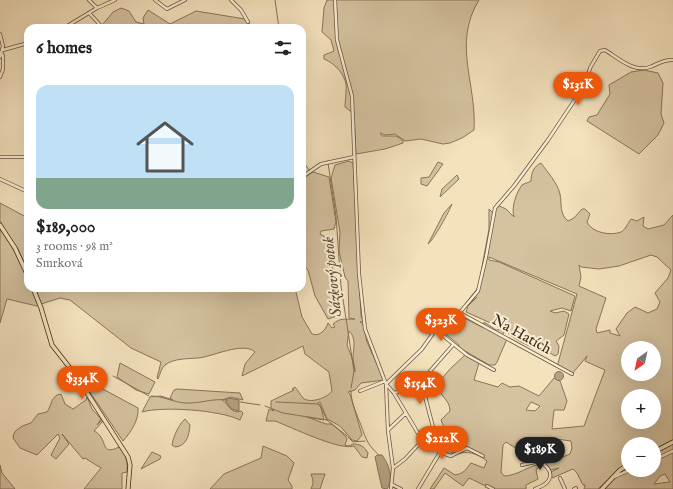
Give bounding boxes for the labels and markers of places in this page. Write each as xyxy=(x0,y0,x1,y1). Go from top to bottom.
pin: $131K xyxy=(550,72,606,106)
pin: $323K xyxy=(413,308,469,342)
pin: $334K xyxy=(54,366,110,400)
pin: $154K xyxy=(392,371,448,405)
pin: $212K xyxy=(414,426,470,460)
pin: $189K xyxy=(512,437,568,471)

